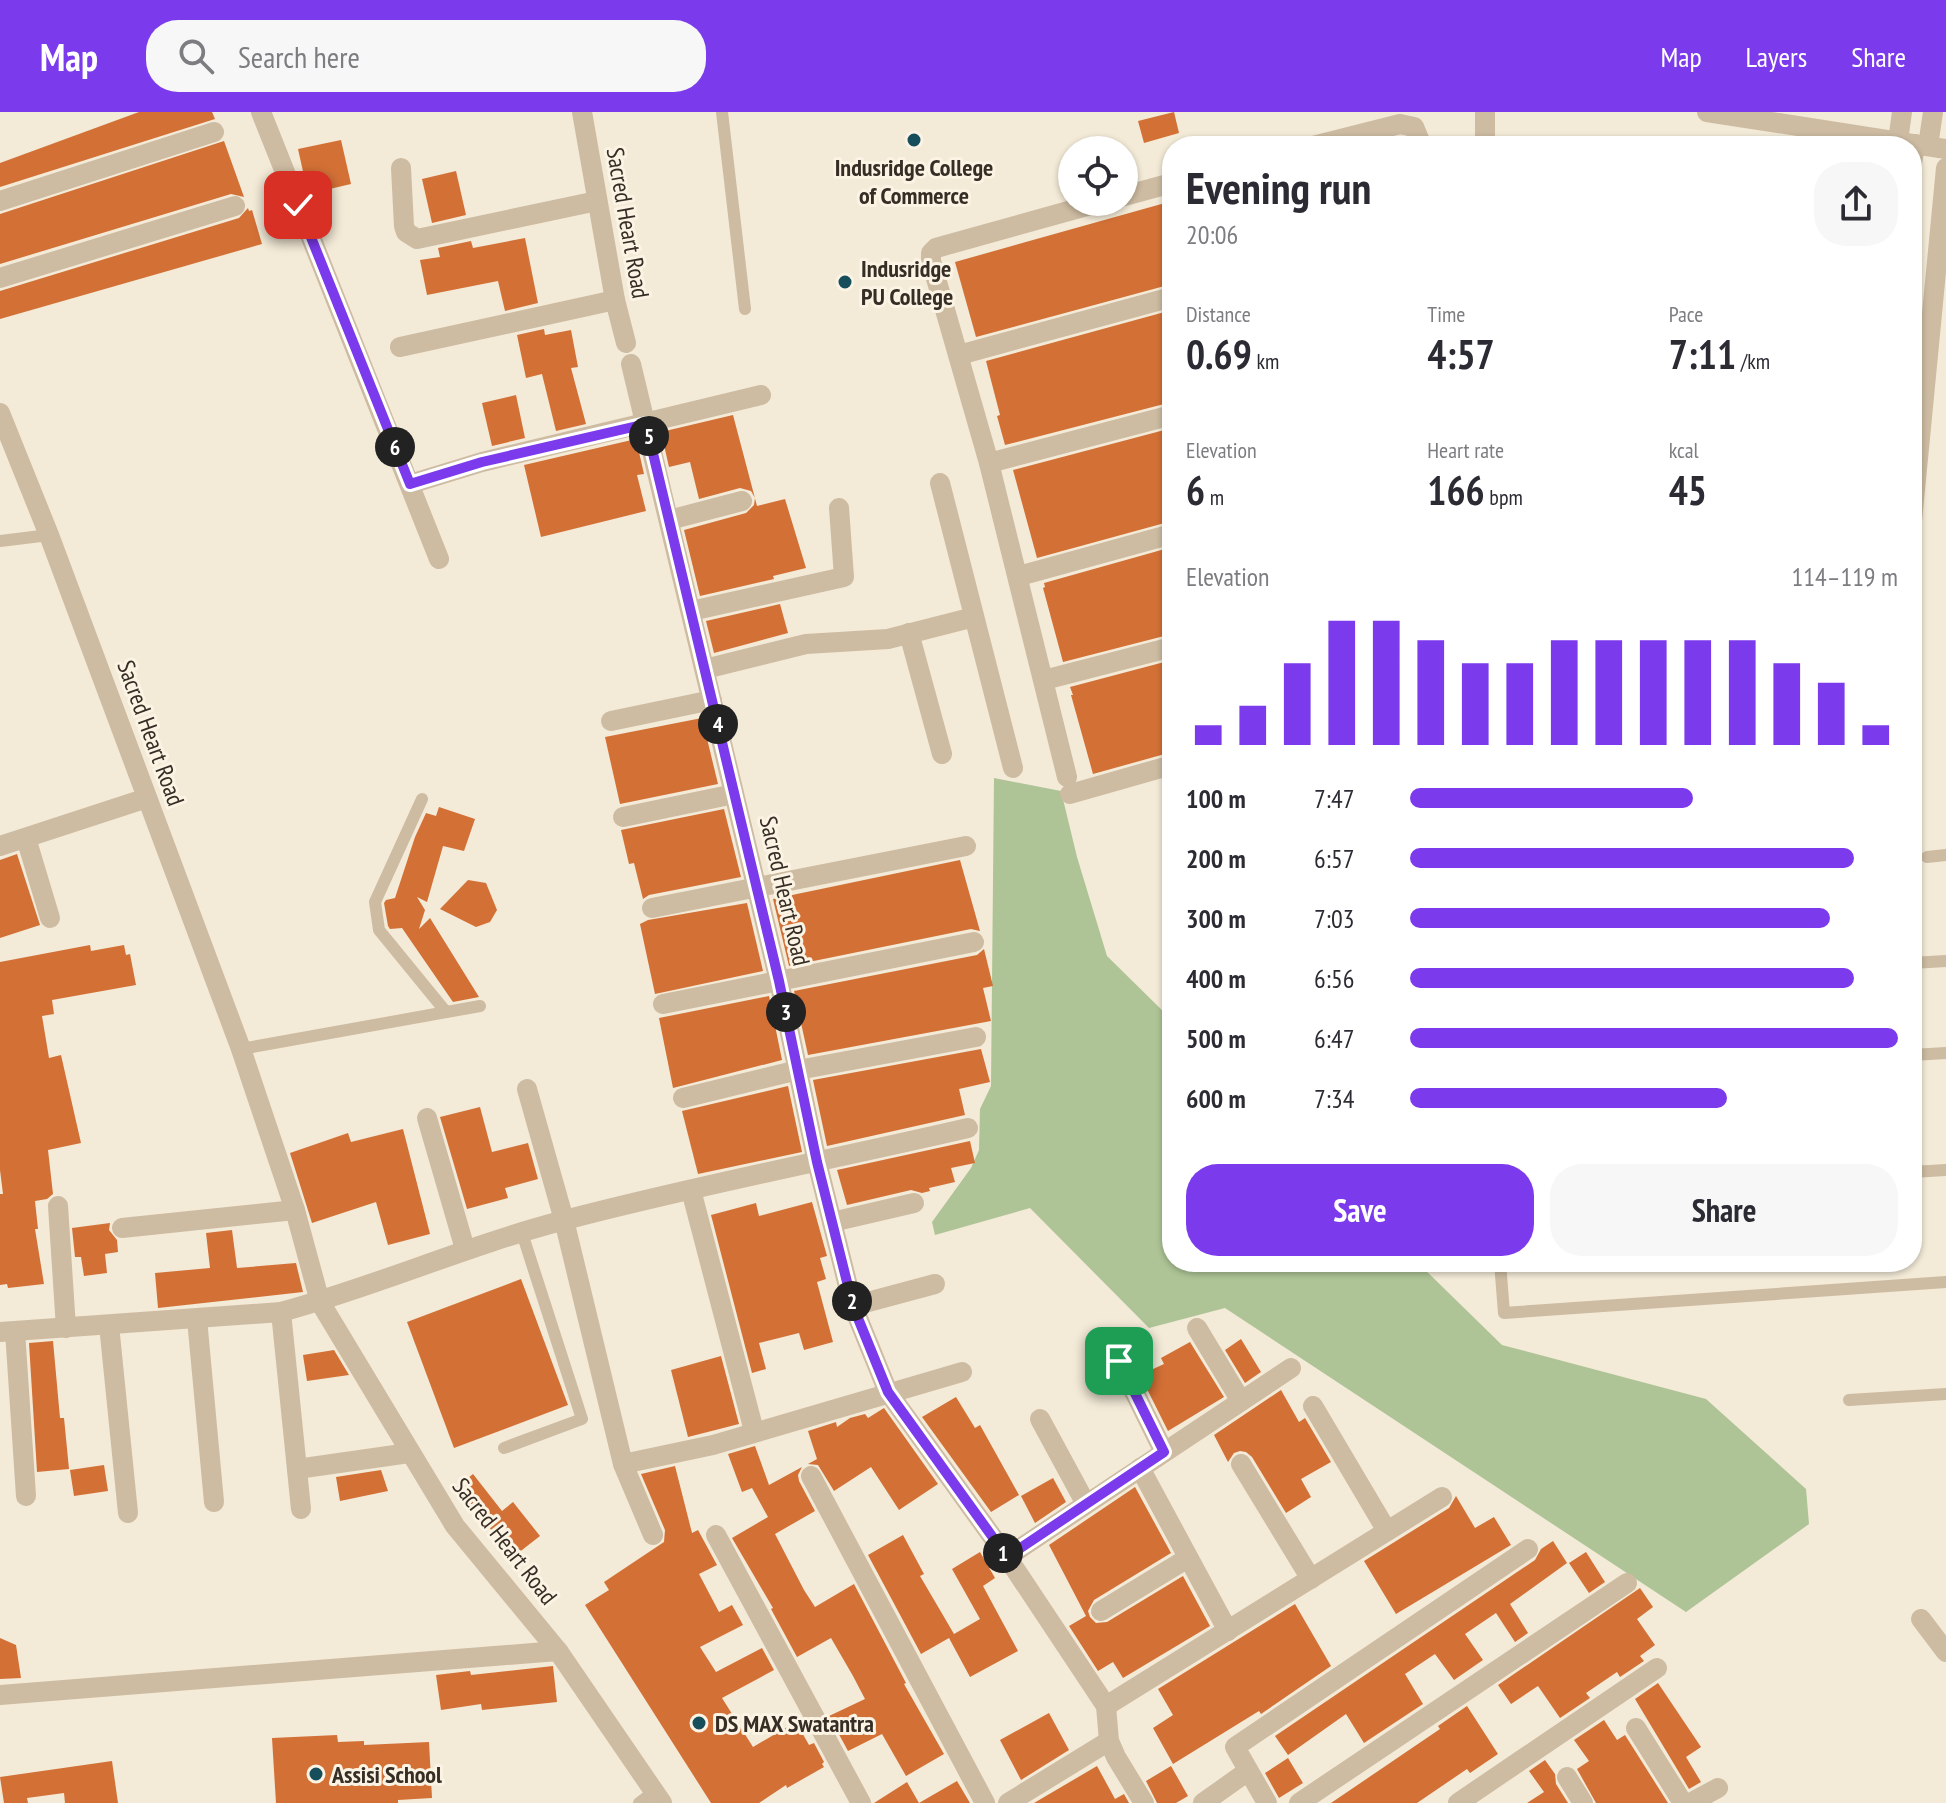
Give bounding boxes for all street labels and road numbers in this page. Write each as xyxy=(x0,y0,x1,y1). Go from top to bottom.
street label: Sacred Heart Road xyxy=(599,145,657,301)
street label: Sacred Heart Road xyxy=(110,656,192,810)
street label: Sacred Heart Road xyxy=(753,813,817,969)
street label: Sacred Heart Road xyxy=(446,1471,564,1611)

